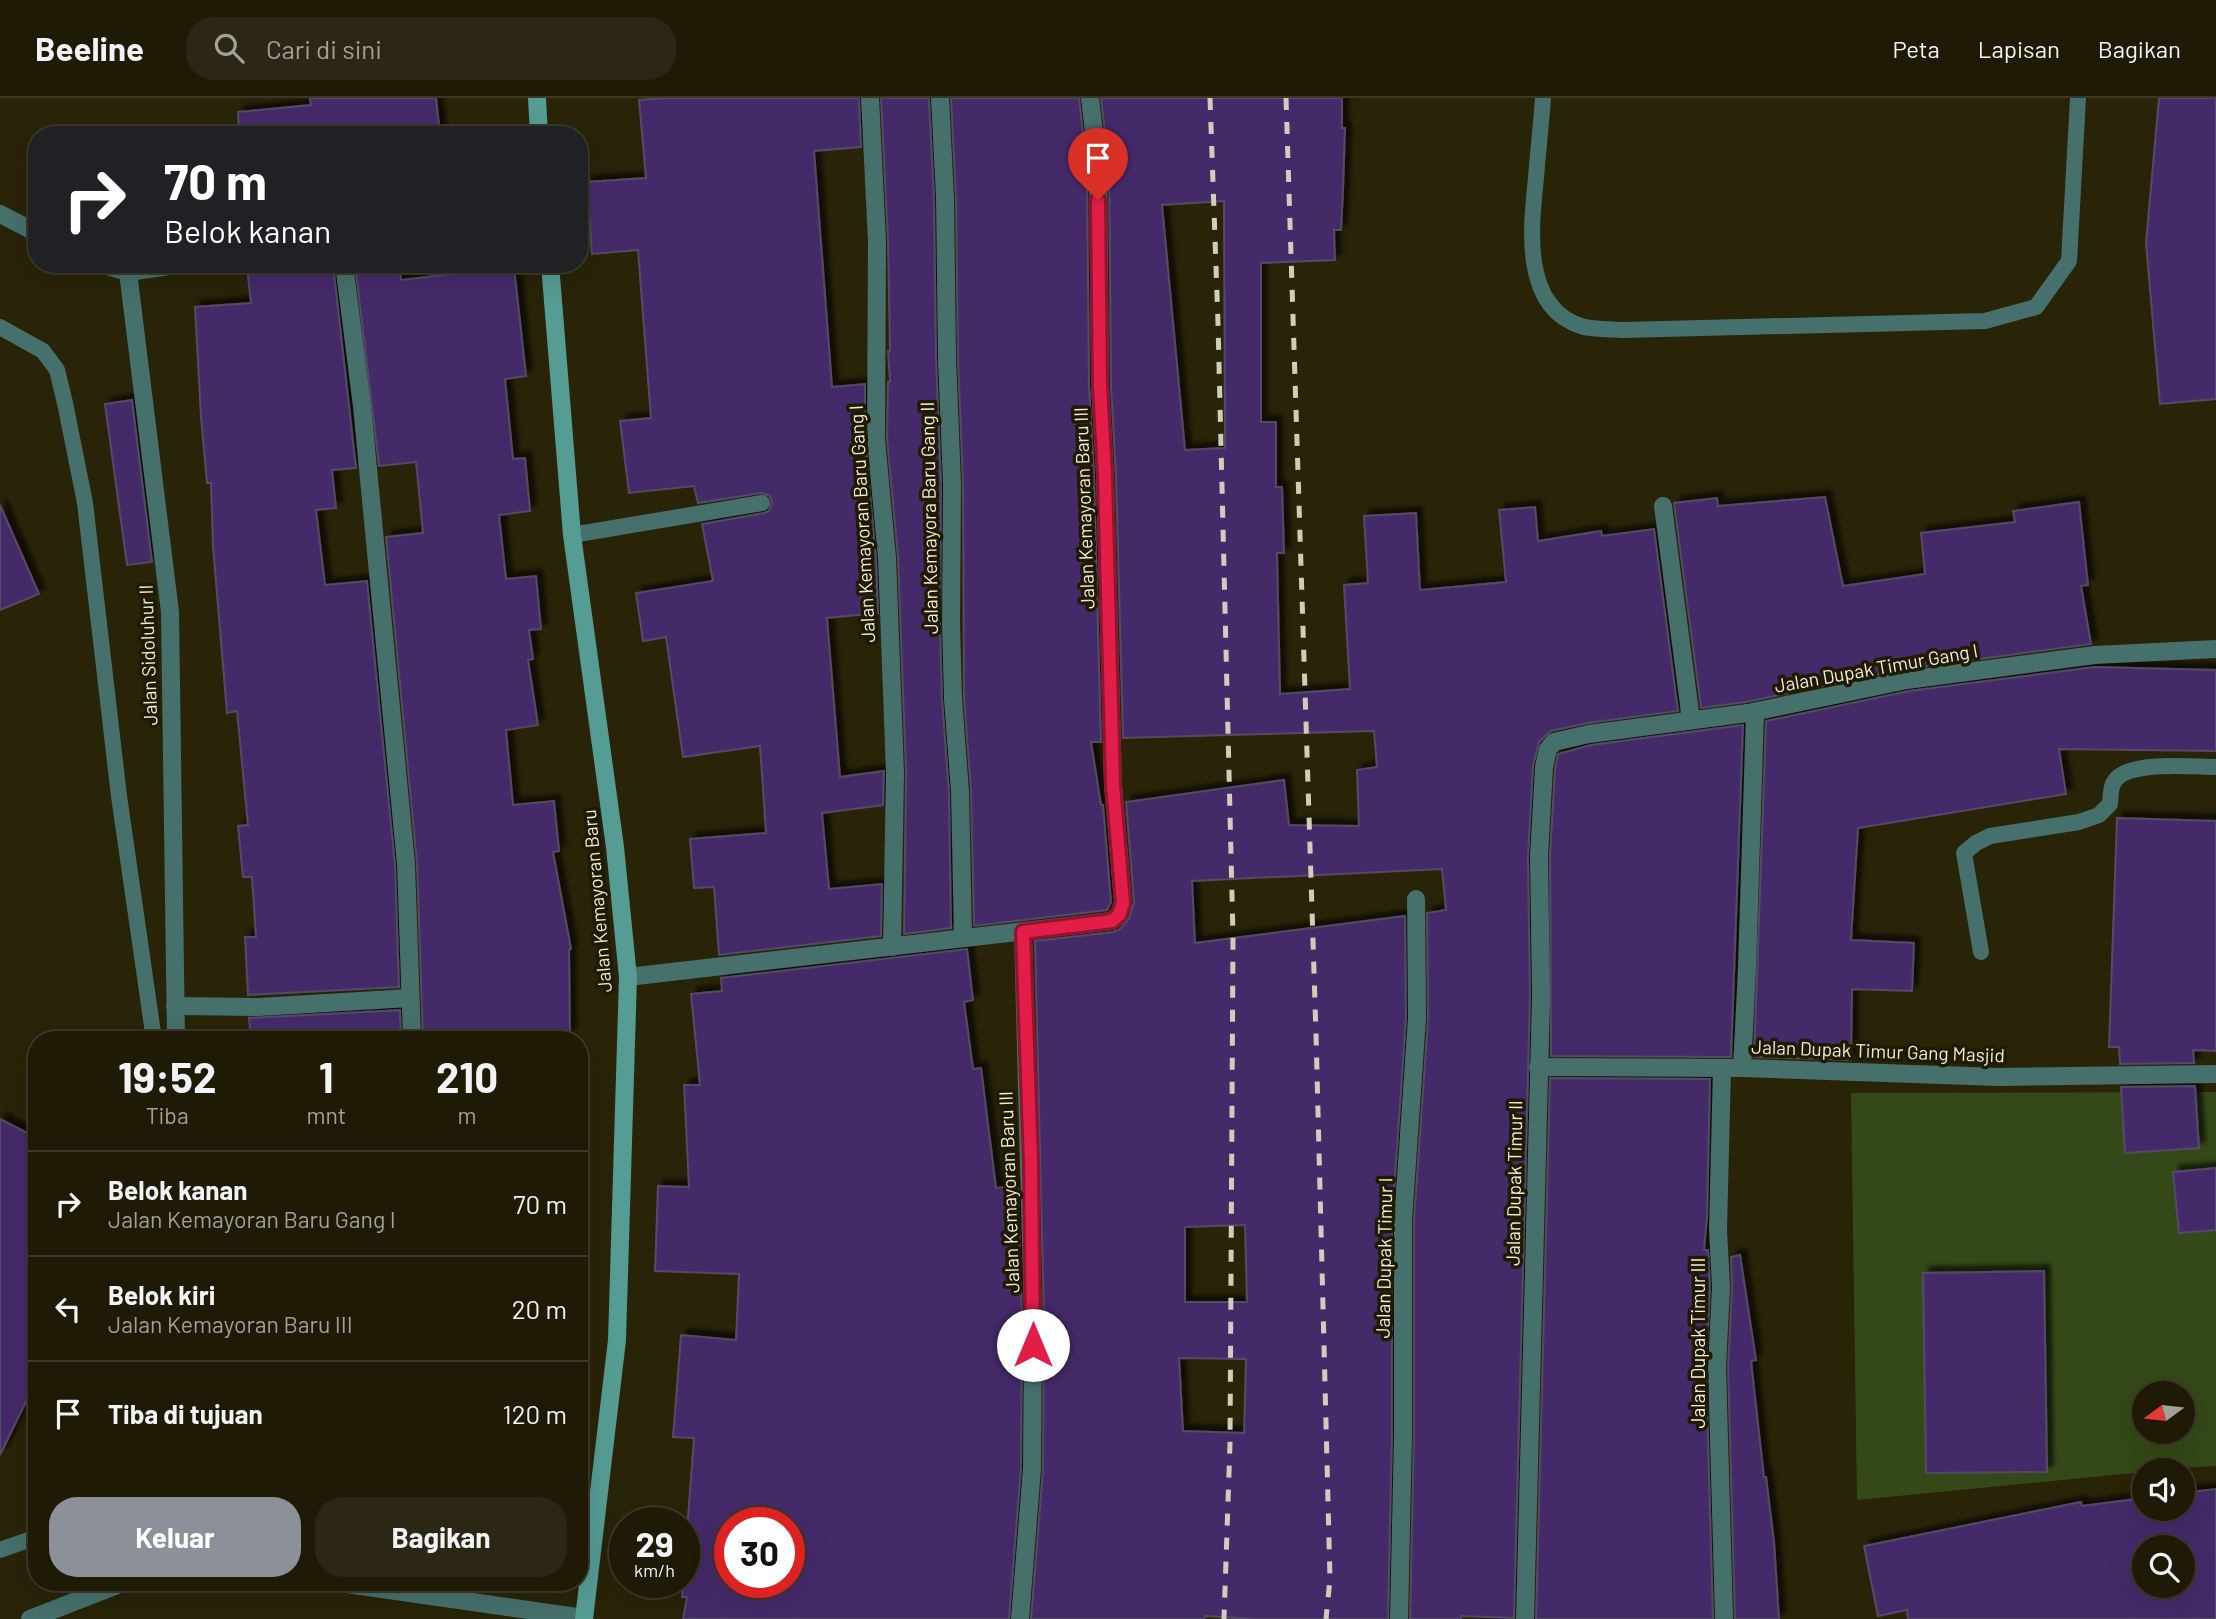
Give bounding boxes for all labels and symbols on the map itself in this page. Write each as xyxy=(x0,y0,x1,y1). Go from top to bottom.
pin xyxy=(1068,128,1128,200)
street label: Jalan Kemayora Baru Gang II xyxy=(915,402,942,634)
street label: Jalan Kemayoran Baru Gang I xyxy=(844,405,879,643)
street label: Jalan Kemayoran Baru III xyxy=(1068,407,1099,609)
street label: Jalan Sidoluhur II xyxy=(134,584,161,726)
street label: Jalan Dupak Timur Gang I xyxy=(1772,638,1980,697)
street label: Jalan Kemayoran Baru xyxy=(577,809,616,993)
street label: Jalan Dupak Timur Gang Masjid xyxy=(1751,1035,2005,1066)
street label: Jalan Kemayoran Baru III xyxy=(993,1091,1024,1293)
street label: Jalan Dupak Timur II xyxy=(1501,1100,1526,1266)
street label: Jalan Dupak Timur I xyxy=(1371,1177,1396,1339)
street label: Jalan Dupak Timur III xyxy=(1686,1258,1709,1428)
position arrow xyxy=(996,1308,1070,1382)
north arrow xyxy=(2132,1381,2194,1444)
speed limit sign: 30 xyxy=(714,1507,805,1598)

